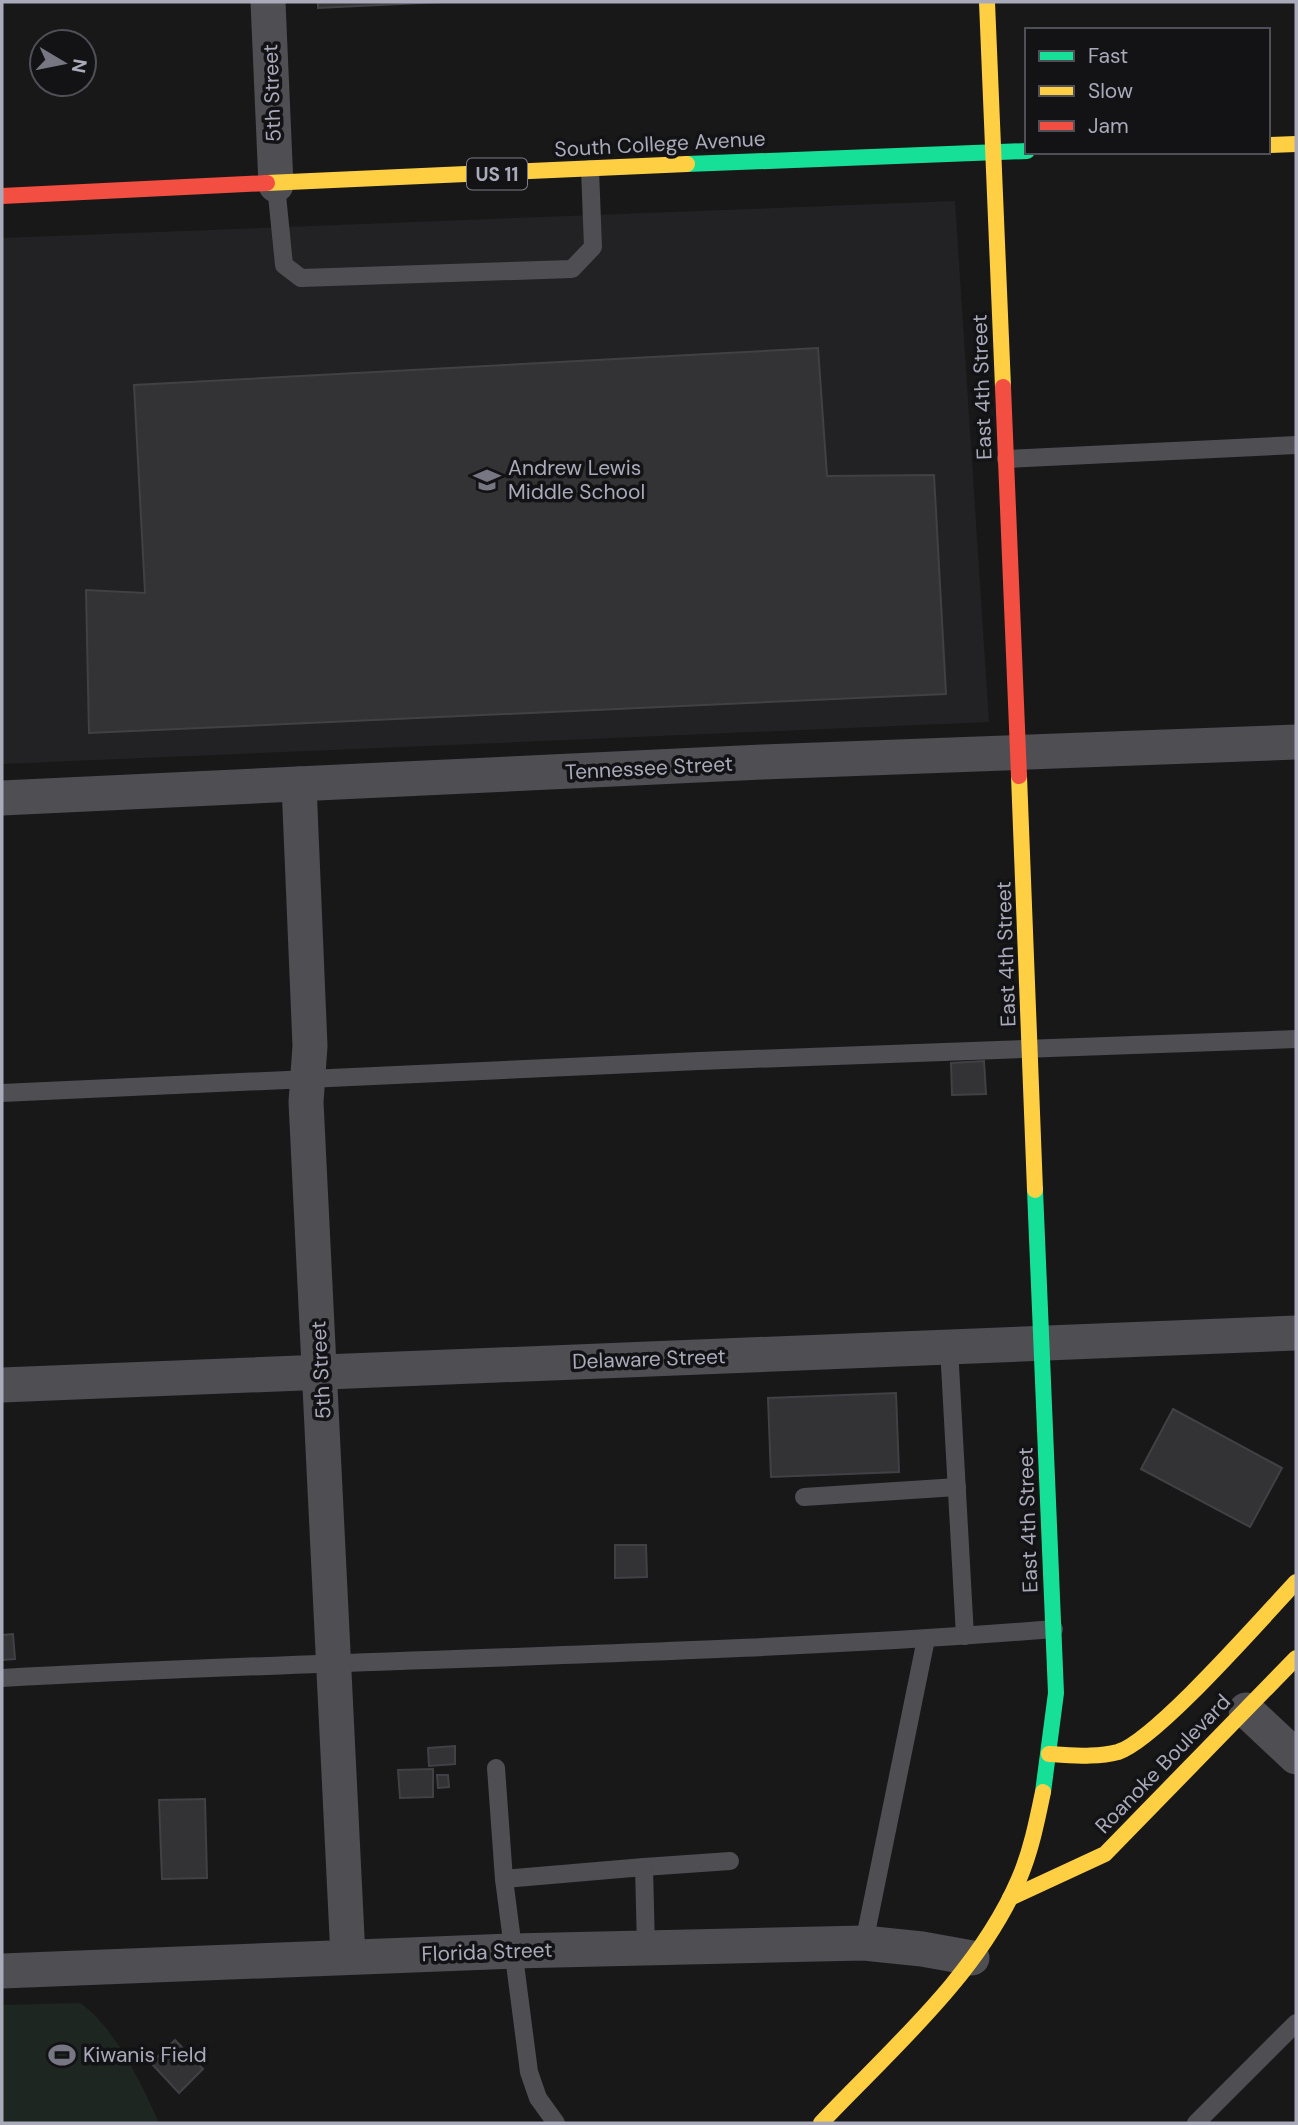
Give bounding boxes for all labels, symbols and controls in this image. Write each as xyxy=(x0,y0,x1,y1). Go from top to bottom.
north arrow xyxy=(28,28,98,98)
legend xyxy=(1025,28,1270,154)
text: Fast xyxy=(1088,42,1128,70)
street label: 5th Street xyxy=(256,43,288,143)
text: N xyxy=(66,57,93,75)
text: Slow xyxy=(1088,77,1133,105)
text: Jam xyxy=(1088,112,1129,140)
street label: South College Avenue xyxy=(554,124,766,164)
road number: US 11 xyxy=(467,158,527,190)
street label: East 4th Street xyxy=(965,314,999,460)
place label: Andrew Lewis Middle School xyxy=(508,454,645,506)
school or university icon: Andrew Lewis Middle School xyxy=(472,465,502,495)
street label: Tennessee Street xyxy=(564,750,734,786)
street label: East 4th Street xyxy=(989,881,1023,1027)
street label: 5th Street xyxy=(304,1320,338,1420)
street label: Delaware Street xyxy=(572,1342,726,1376)
street label: East 4th Street xyxy=(1011,1447,1045,1593)
street label: Roanoke Boulevard xyxy=(1089,1688,1237,1840)
street label: Florida Street xyxy=(421,1936,553,1968)
sports icon: Kiwanis Field xyxy=(47,2040,77,2070)
place label: Kiwanis Field xyxy=(83,2041,207,2069)

